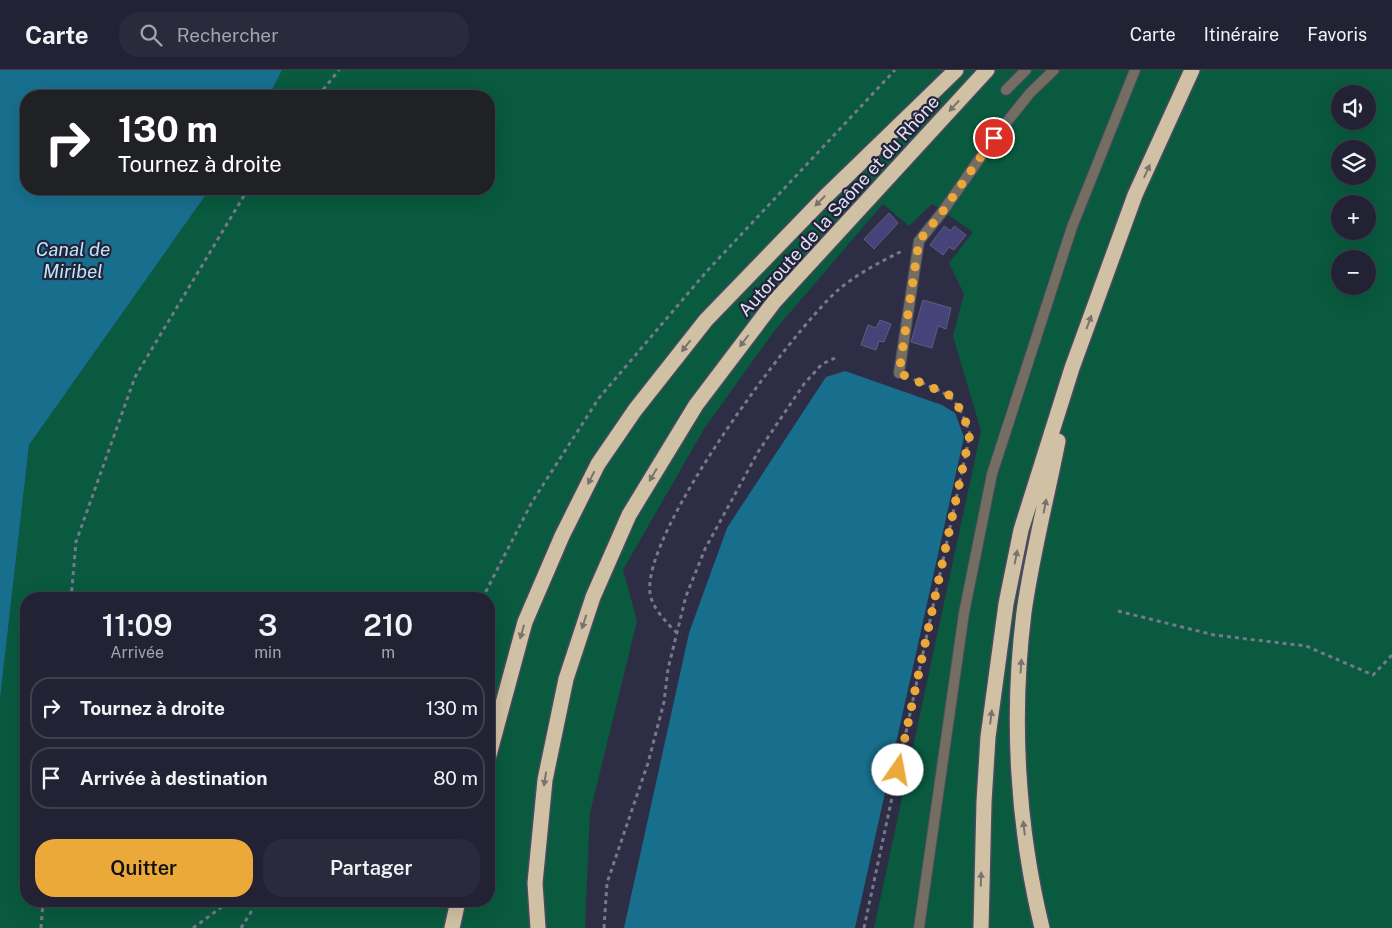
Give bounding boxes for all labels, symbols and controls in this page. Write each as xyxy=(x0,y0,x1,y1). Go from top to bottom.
search box xyxy=(119,12,469,57)
text: Carte xyxy=(25,21,89,49)
icon: search xyxy=(137,21,165,49)
text: Rechercher xyxy=(177,24,279,46)
text: Carte xyxy=(1130,24,1176,45)
text: Itinéraire xyxy=(1204,24,1279,45)
text: Favoris xyxy=(1307,24,1367,45)
map controls xyxy=(1331,85,1376,295)
button: sound xyxy=(1331,85,1376,130)
street label: Autoroute de la Saône et du Rhône xyxy=(734,91,943,320)
one-way arrow xyxy=(948,99,960,111)
text: 130 m xyxy=(118,109,218,150)
icon: right xyxy=(35,110,100,175)
pin xyxy=(973,117,1015,159)
icon: arrive xyxy=(980,124,1008,152)
button: layers xyxy=(1331,140,1376,185)
text: Tournez à droite xyxy=(118,151,282,177)
one-way arrow xyxy=(1143,164,1151,178)
one-way arrow xyxy=(814,195,826,207)
button: + xyxy=(1331,195,1376,240)
water label: Canal de Miribel xyxy=(36,238,110,282)
button: − xyxy=(1331,250,1376,295)
one-way arrow xyxy=(1086,315,1093,330)
one-way arrow xyxy=(739,334,750,347)
one-way arrow xyxy=(680,339,691,352)
one-way arrow xyxy=(648,468,658,481)
one-way arrow xyxy=(587,470,595,485)
one-way arrow xyxy=(1042,498,1050,514)
one-way arrow xyxy=(1012,549,1020,564)
text: 11:09 xyxy=(102,607,172,643)
text: 3 xyxy=(258,607,278,643)
text: 210 xyxy=(363,607,413,643)
one-way arrow xyxy=(580,614,588,629)
one-way arrow xyxy=(518,625,526,640)
text: Arrivée xyxy=(110,643,164,662)
text: min xyxy=(254,643,281,662)
text: m xyxy=(381,643,395,662)
one-way arrow xyxy=(1017,658,1025,674)
icon: right xyxy=(37,694,65,722)
text: Tournez à droite xyxy=(80,697,225,719)
text: 130 m xyxy=(426,697,478,719)
one-way arrow xyxy=(987,709,995,725)
position arrow xyxy=(871,743,923,795)
icon: arrive xyxy=(37,764,65,792)
text: Arrivée à destination xyxy=(80,767,268,789)
text: 80 m xyxy=(433,767,478,789)
one-way arrow xyxy=(541,771,549,787)
one-way arrow xyxy=(1020,820,1028,836)
button: Quitter xyxy=(35,839,253,897)
button: Partager xyxy=(263,839,480,897)
one-way arrow xyxy=(977,871,985,887)

